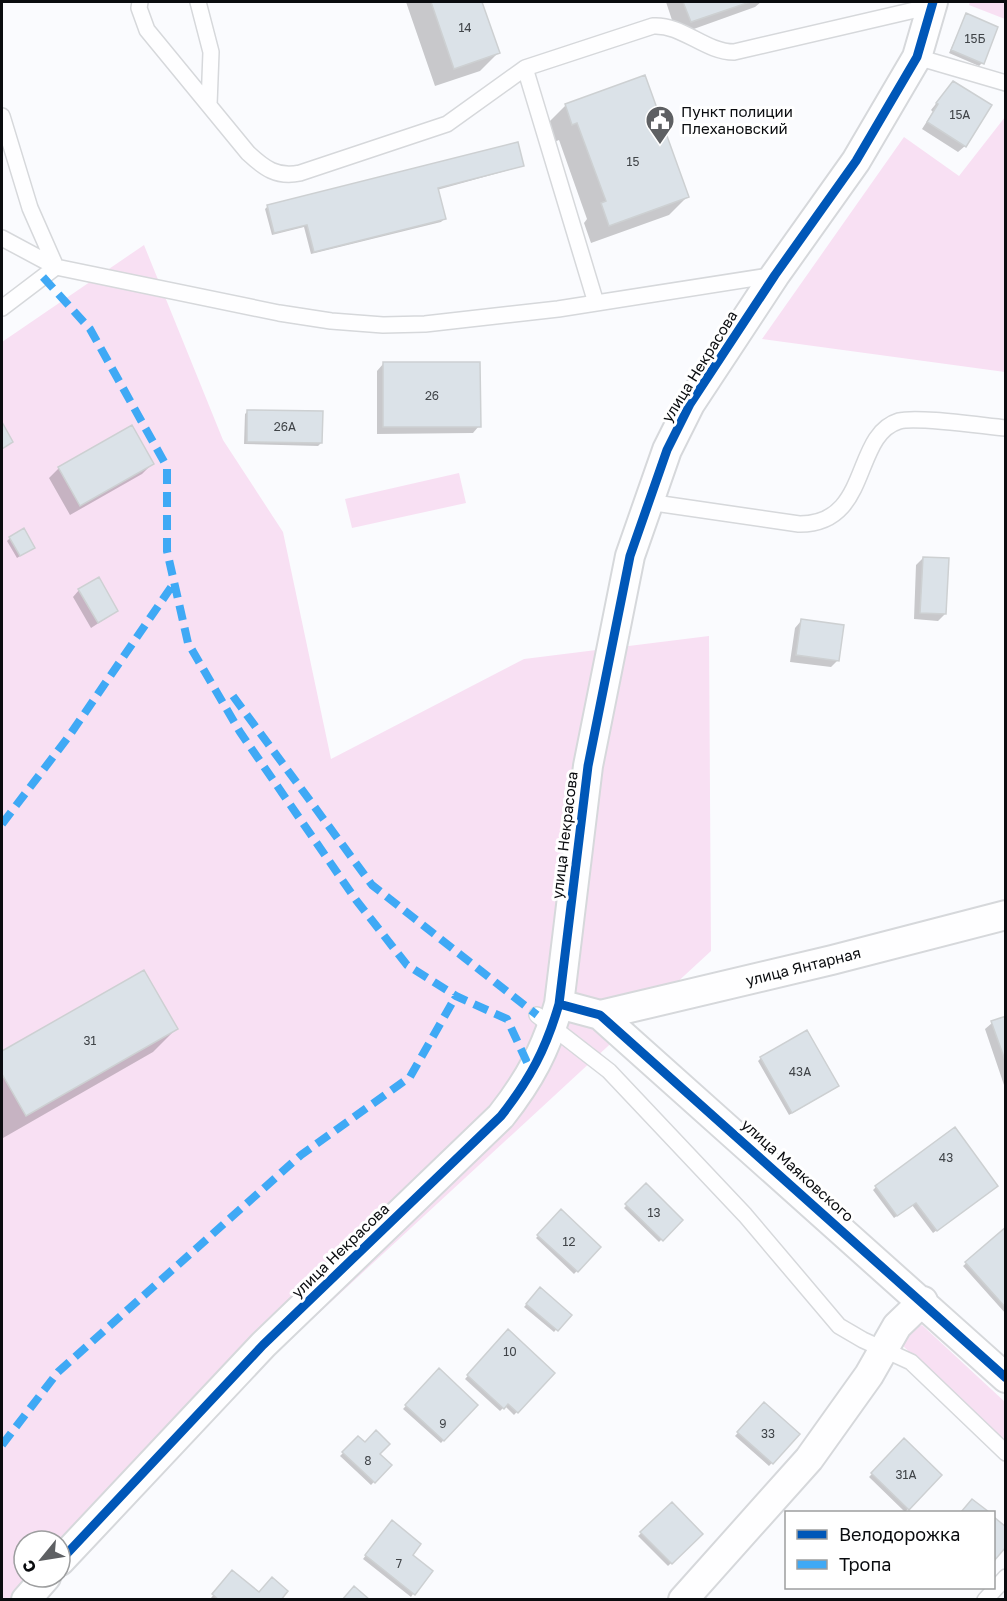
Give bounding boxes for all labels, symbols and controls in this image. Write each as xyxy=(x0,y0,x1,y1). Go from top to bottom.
house number: 14 xyxy=(458,20,472,35)
house number: 15Б xyxy=(965,31,985,46)
place label: Пункт полиции Плехановский xyxy=(681,102,793,137)
public building icon: Пункт полиции Плехановский xyxy=(644,104,676,146)
house number: 15А xyxy=(950,107,970,122)
house number: 15 xyxy=(627,154,639,169)
street label: улица Некрасова xyxy=(657,307,741,425)
house number: 26 xyxy=(425,388,439,403)
house number: 26А xyxy=(274,419,296,434)
street label: улица Некрасова xyxy=(547,770,581,900)
street label: улица Янтарная xyxy=(744,943,862,989)
house number: 31 xyxy=(84,1033,97,1048)
house number: 43А xyxy=(789,1064,811,1079)
street label: улица Маяковского xyxy=(738,1115,858,1225)
house number: 43 xyxy=(939,1150,953,1165)
street label: улица Некрасова xyxy=(288,1199,392,1301)
house number: 13 xyxy=(648,1205,660,1220)
house number: 12 xyxy=(563,1234,575,1249)
house number: 10 xyxy=(503,1344,517,1359)
house number: 9 xyxy=(439,1416,447,1431)
house number: 33 xyxy=(761,1426,775,1441)
house number: 8 xyxy=(364,1453,372,1468)
house number: 31А xyxy=(896,1467,916,1482)
legend xyxy=(785,1511,995,1589)
text: Велодорожка xyxy=(839,1523,960,1545)
north arrow xyxy=(12,1529,72,1589)
text: Тропа xyxy=(839,1553,891,1575)
house number: 7 xyxy=(396,1556,402,1571)
text: С xyxy=(18,1557,41,1576)

